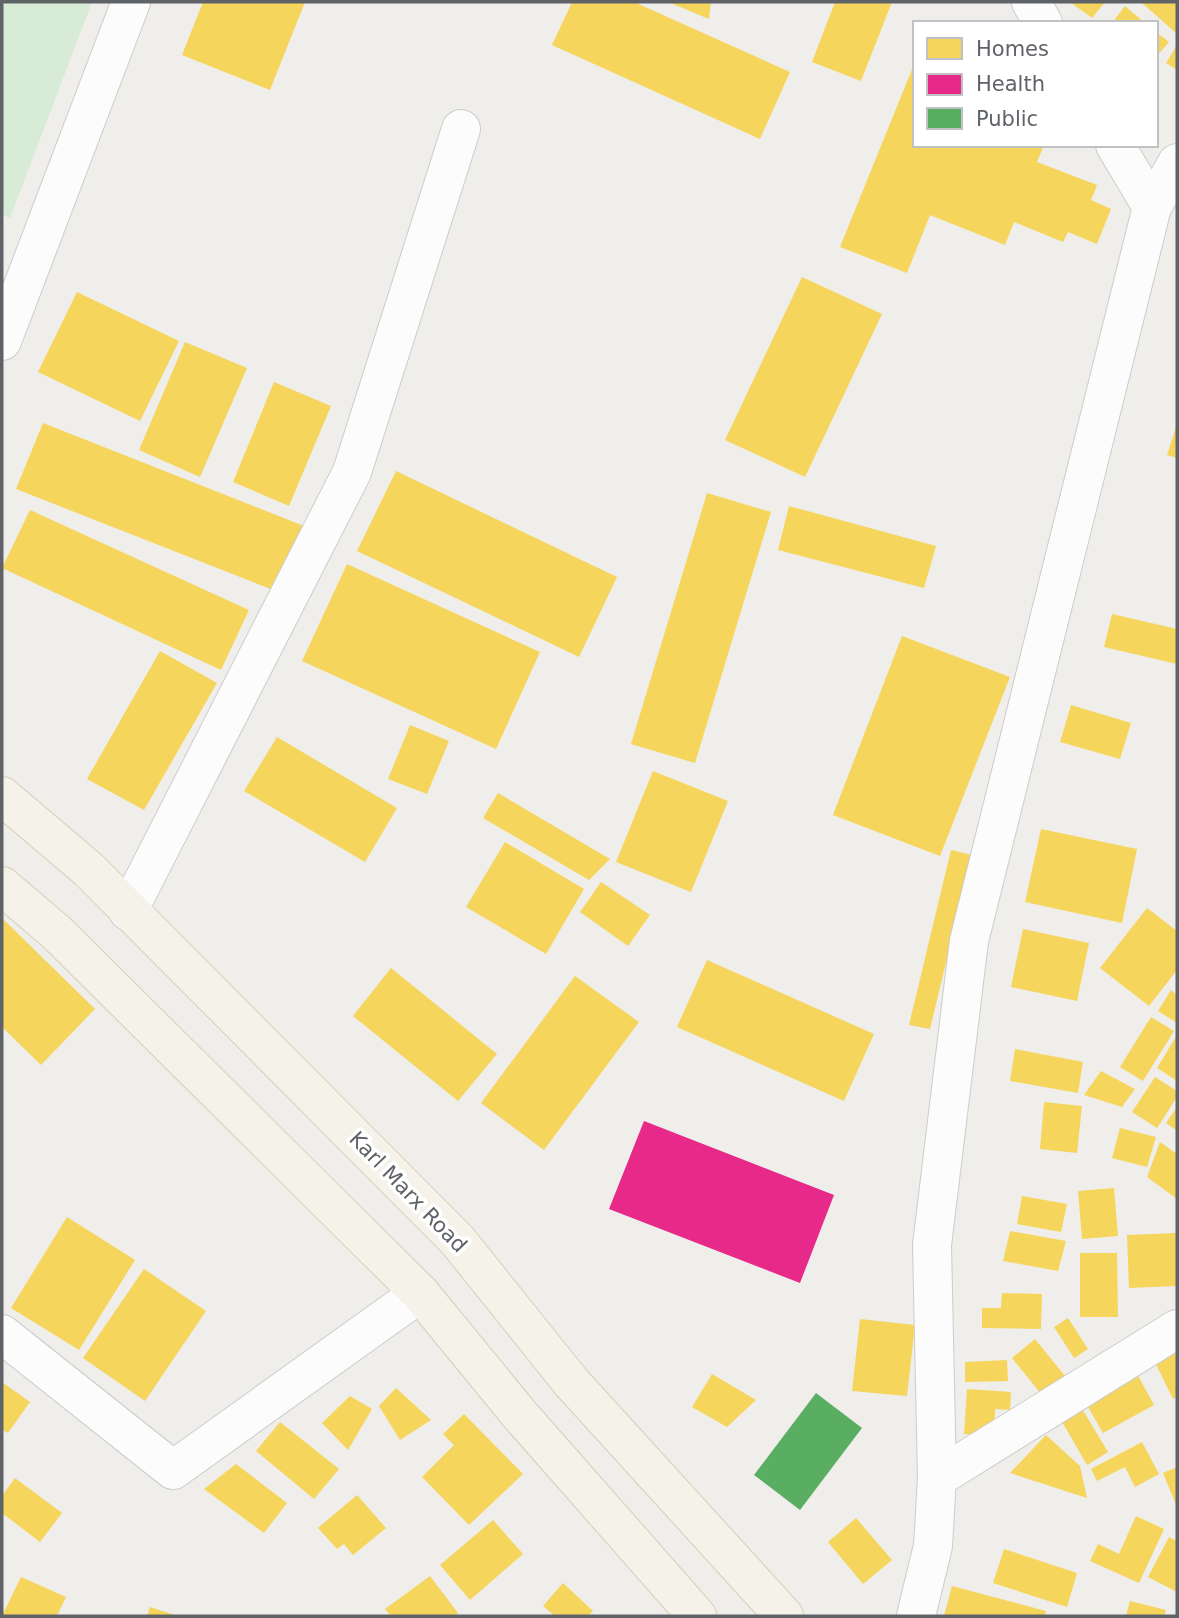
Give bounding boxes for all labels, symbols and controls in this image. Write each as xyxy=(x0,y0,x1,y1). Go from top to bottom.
legend xyxy=(913,21,1158,147)
text: Homes xyxy=(976,37,1049,61)
text: Health xyxy=(976,72,1045,96)
text: Public xyxy=(976,107,1038,131)
street label: Karl Marx Road xyxy=(344,1127,472,1257)

